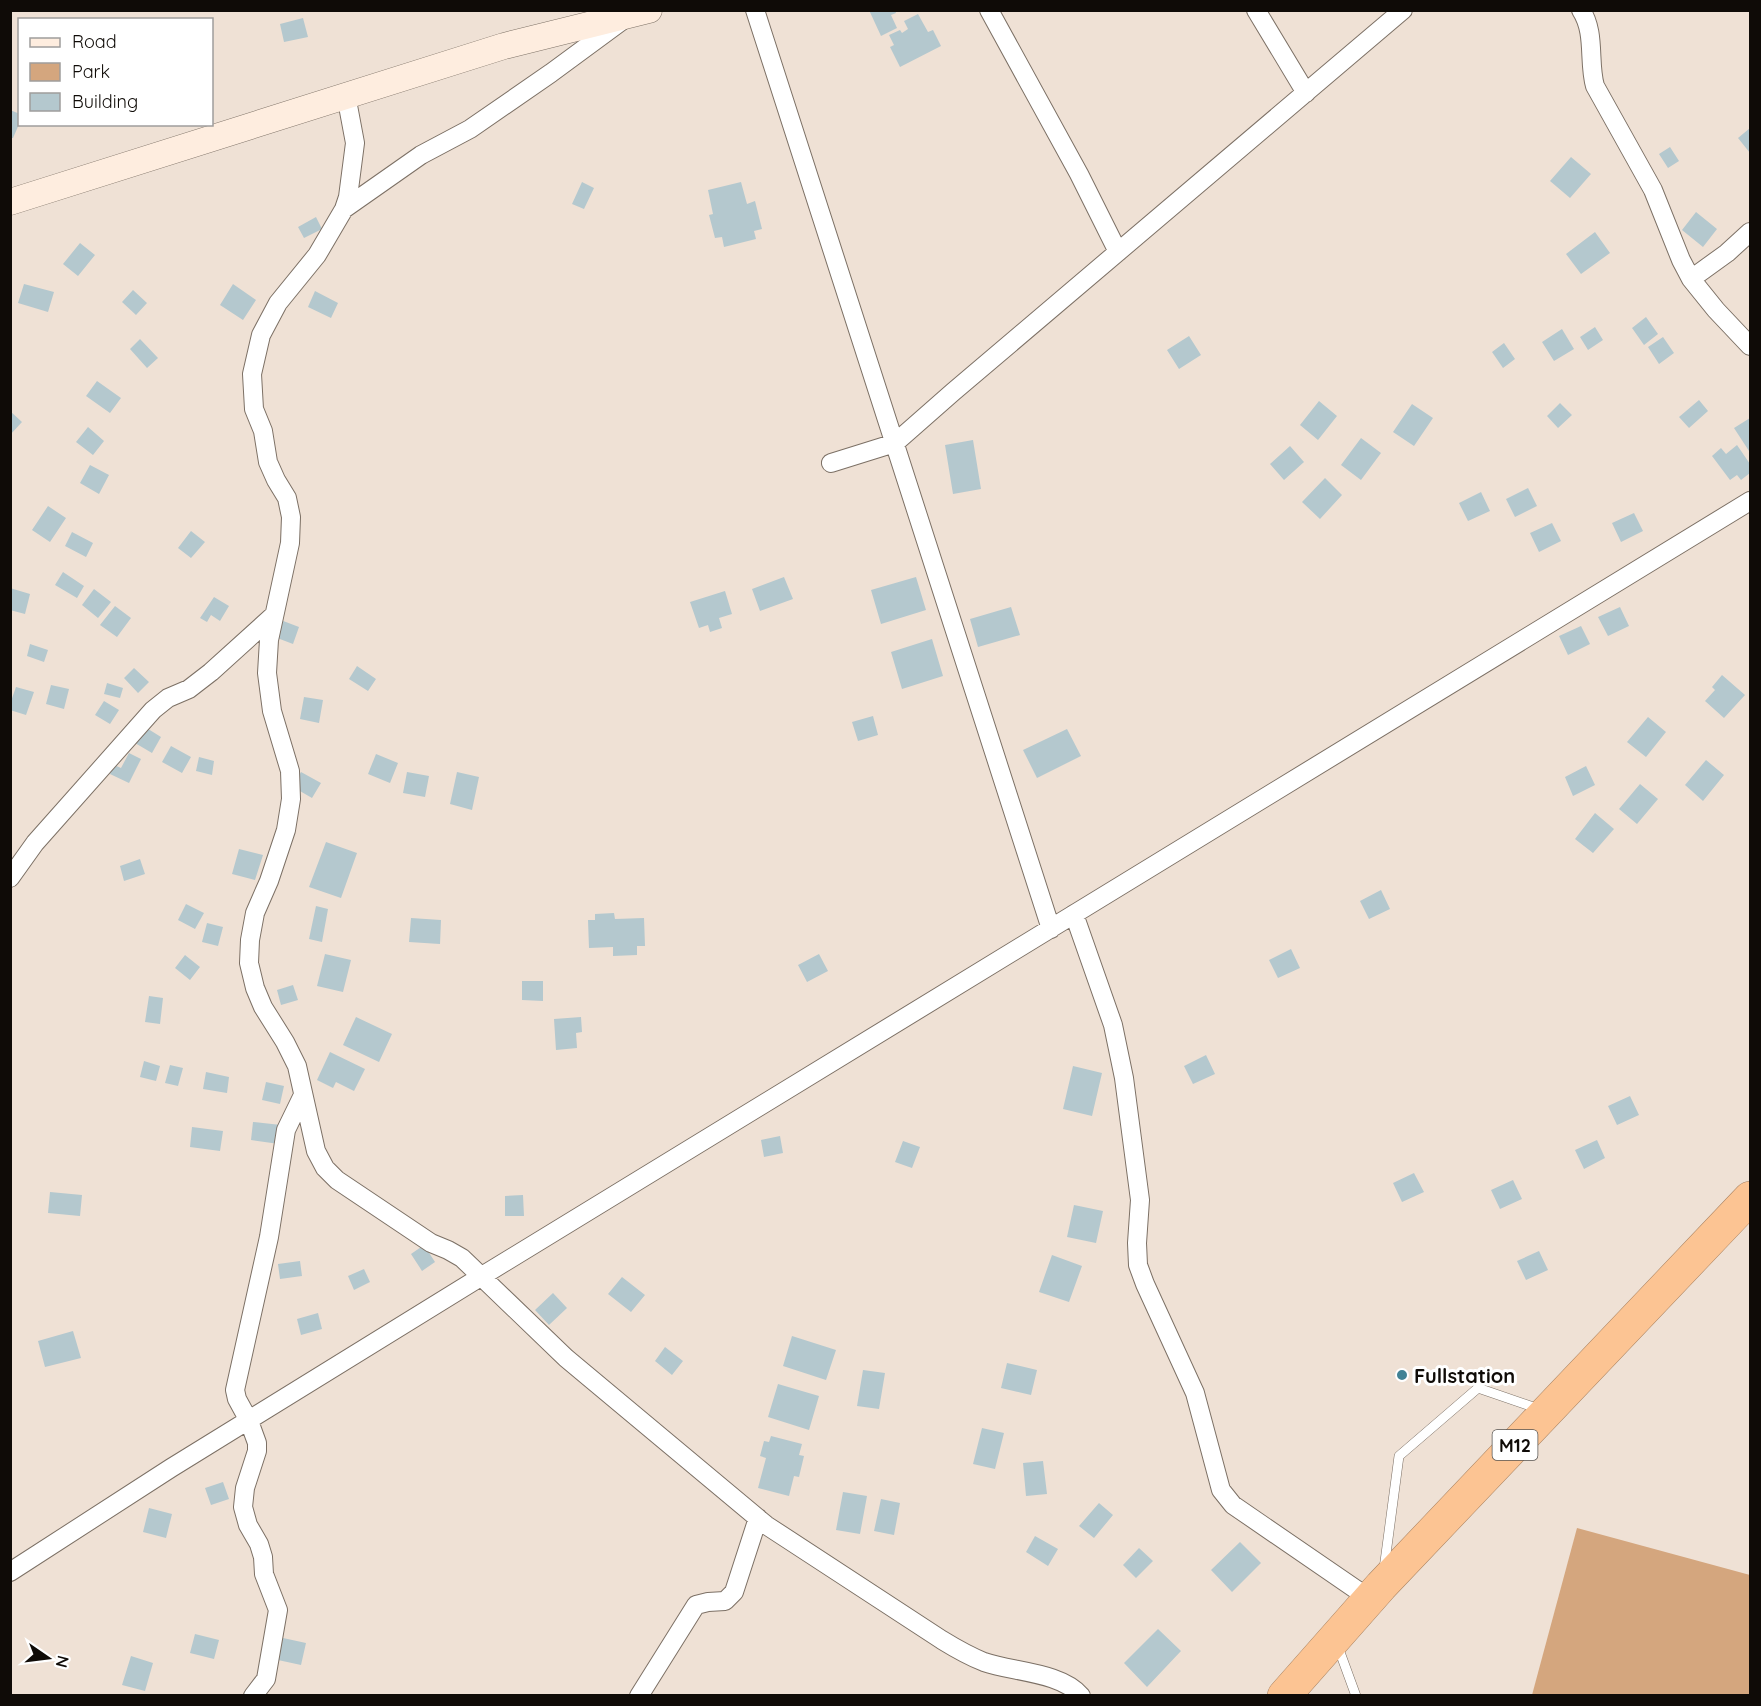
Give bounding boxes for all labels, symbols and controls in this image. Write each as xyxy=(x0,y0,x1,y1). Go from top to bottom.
legend xyxy=(18,18,213,126)
text: Road xyxy=(72,30,117,53)
text: Park xyxy=(72,60,110,83)
text: Building xyxy=(72,90,138,113)
place label: Fullstation xyxy=(1414,1363,1515,1388)
marker: Fullstation xyxy=(1395,1368,1409,1382)
road number: M12 xyxy=(1492,1430,1538,1460)
north arrow xyxy=(18,1628,78,1688)
text: N xyxy=(51,1654,74,1670)

